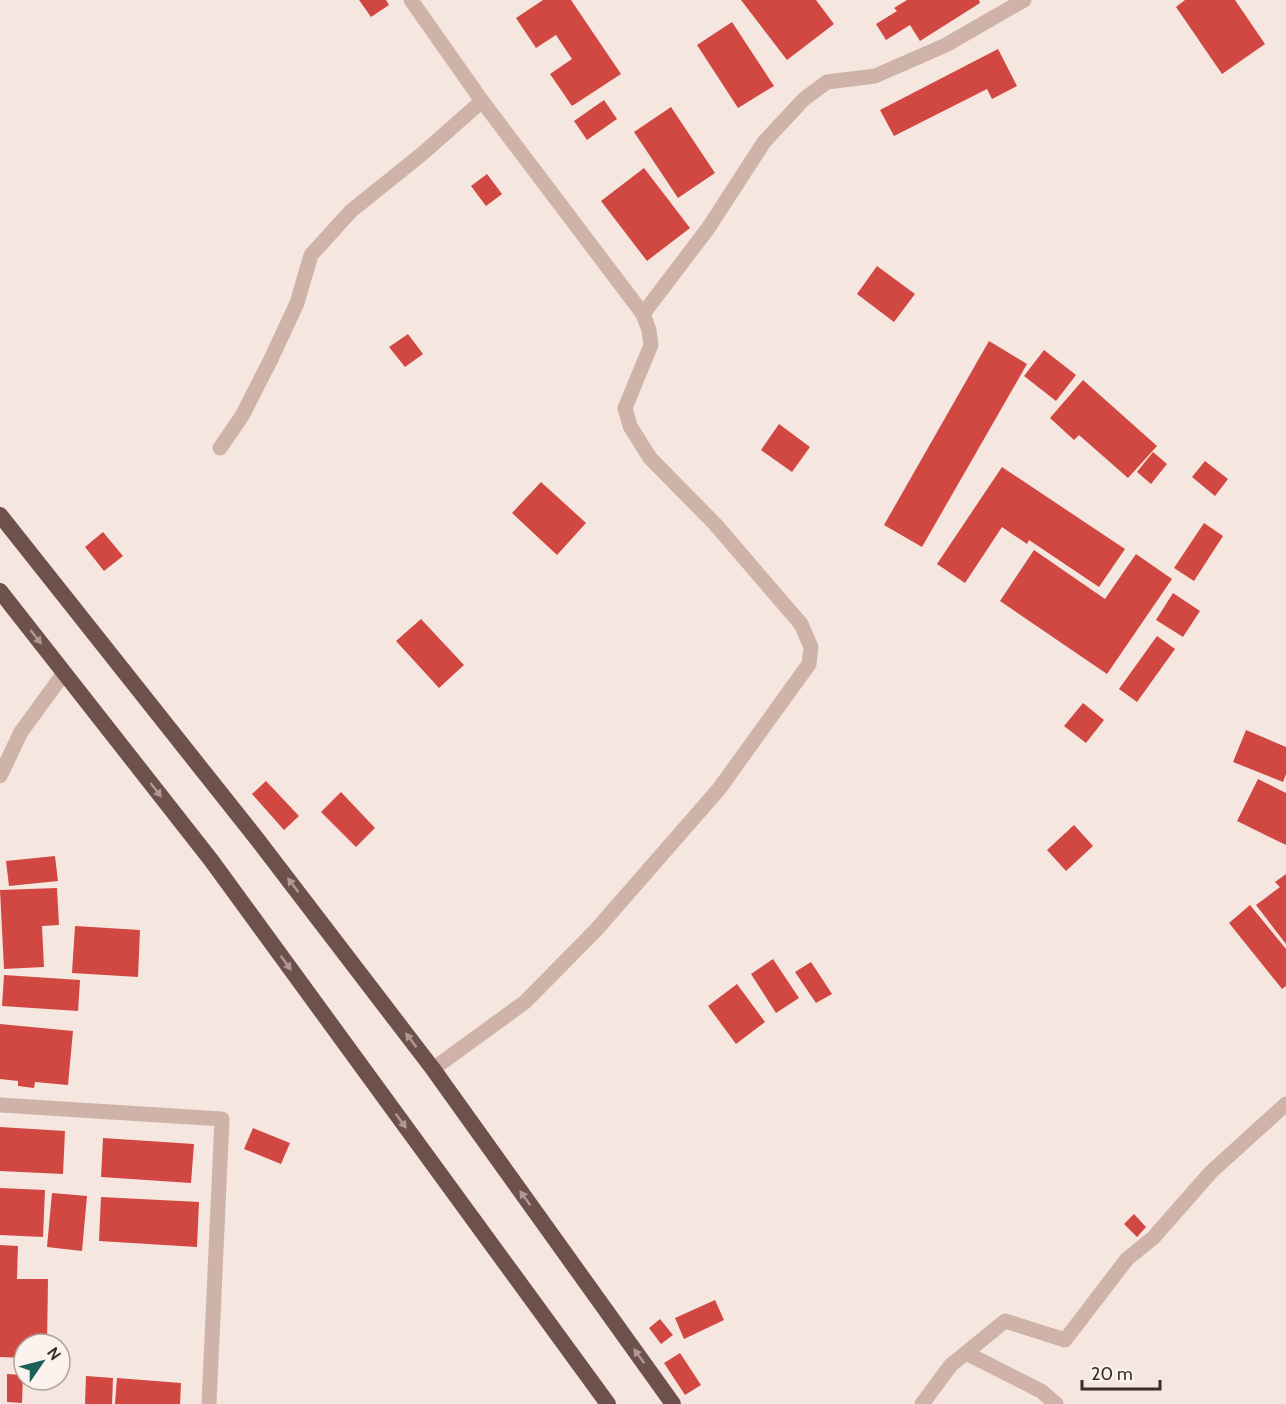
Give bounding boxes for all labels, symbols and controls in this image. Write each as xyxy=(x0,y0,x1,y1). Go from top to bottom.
one-way arrow xyxy=(30,629,42,644)
one-way arrow xyxy=(150,783,162,798)
one-way arrow xyxy=(287,877,299,892)
one-way arrow xyxy=(280,955,292,971)
one-way arrow xyxy=(405,1033,417,1048)
one-way arrow xyxy=(395,1112,407,1128)
one-way arrow xyxy=(520,1190,531,1206)
north arrow xyxy=(12,1332,72,1392)
text: N xyxy=(43,1344,65,1364)
one-way arrow xyxy=(633,1349,645,1365)
scale bar xyxy=(1082,1353,1160,1391)
text: 20 m xyxy=(1091,1363,1133,1385)

